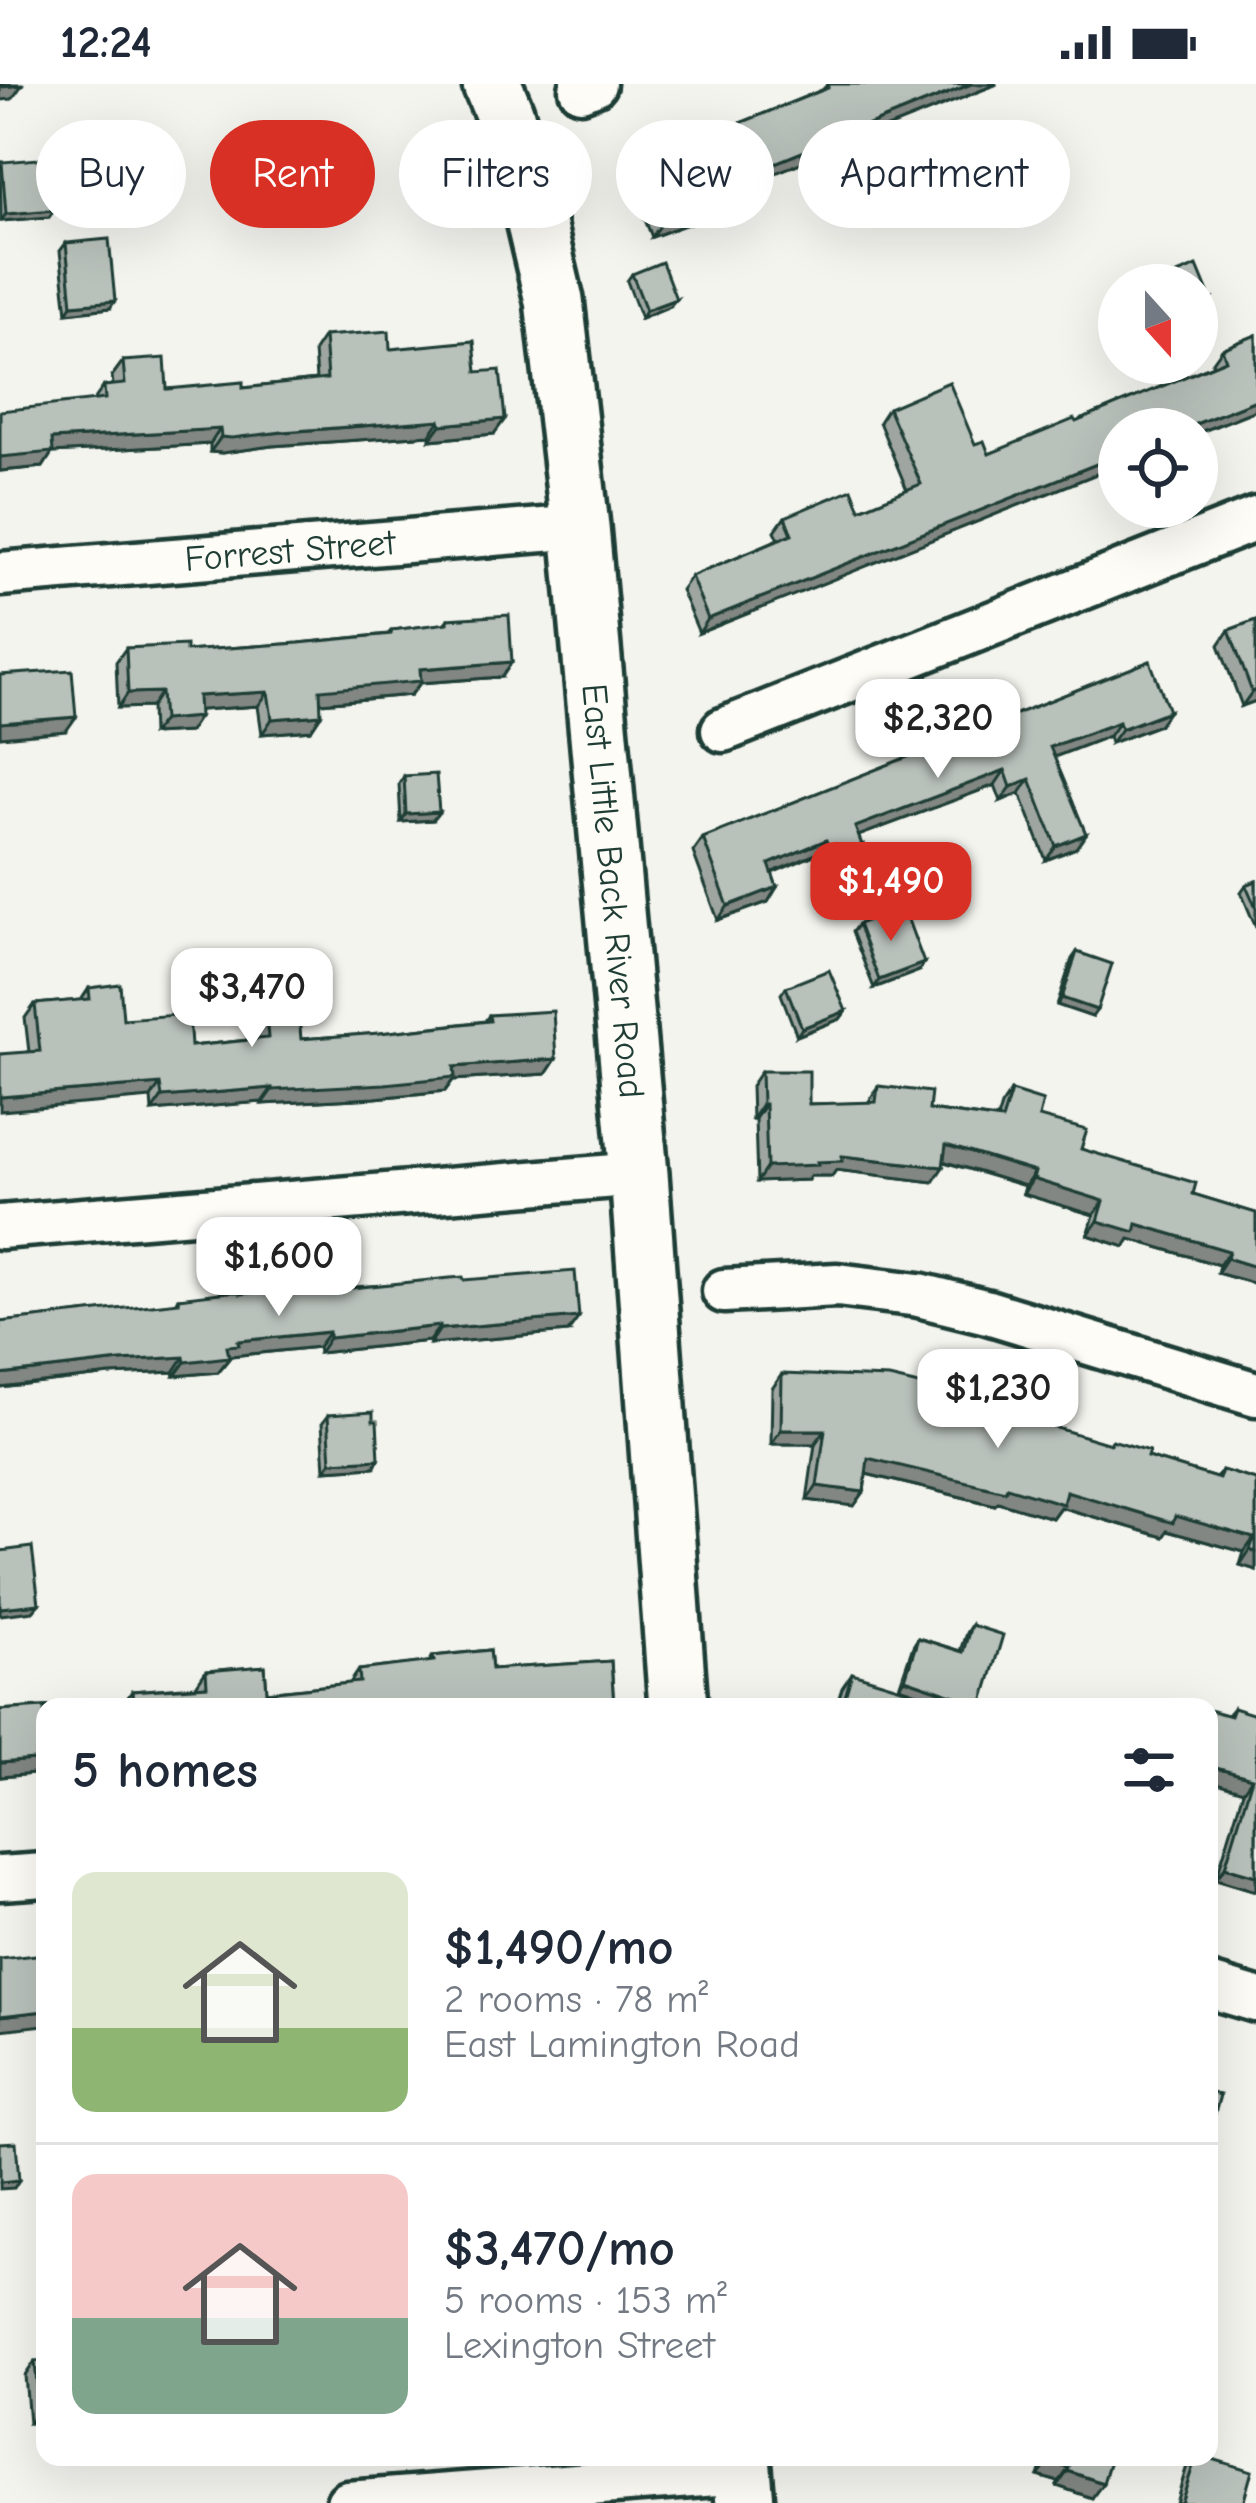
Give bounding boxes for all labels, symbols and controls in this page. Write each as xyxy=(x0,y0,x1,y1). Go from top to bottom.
text: 12:24 xyxy=(60,16,152,68)
chip: Buy xyxy=(36,120,186,228)
chip: Rent xyxy=(210,120,375,228)
chip: Filters xyxy=(399,120,592,228)
chip: New xyxy=(616,120,774,228)
chip: Apartment xyxy=(798,120,1070,228)
north arrow xyxy=(1098,264,1218,384)
map controls xyxy=(1098,264,1218,528)
button: locate xyxy=(1098,408,1218,528)
street label: Forrest Street xyxy=(183,521,399,579)
pin: $2,320 xyxy=(840,679,1036,781)
street label: East Little Back River Road xyxy=(574,682,653,1100)
text: $2,320 xyxy=(882,695,994,740)
pin: $1,490 xyxy=(793,842,989,944)
text: $1,490 xyxy=(837,858,945,903)
pin: $3,470 xyxy=(154,948,350,1050)
text: $3,470 xyxy=(198,964,306,1009)
pin: $1,600 xyxy=(181,1217,377,1319)
text: $1,600 xyxy=(223,1233,335,1278)
pin: $1,230 xyxy=(900,1349,1096,1451)
text: $1,230 xyxy=(944,1365,1052,1410)
icon: filters xyxy=(1116,1737,1182,1803)
text: 5 homes xyxy=(72,1741,258,1800)
text: $1,490/mo xyxy=(444,1918,674,1977)
icon: home xyxy=(168,1920,312,2064)
text: 2 rooms · 78 m² xyxy=(444,1977,708,2022)
text: East Lamington Road xyxy=(444,2022,800,2067)
text: $3,470/mo xyxy=(444,2219,675,2278)
icon: home xyxy=(168,2222,312,2366)
text: 5 rooms · 153 m² xyxy=(444,2278,727,2323)
text: Lexington Street xyxy=(444,2323,715,2368)

